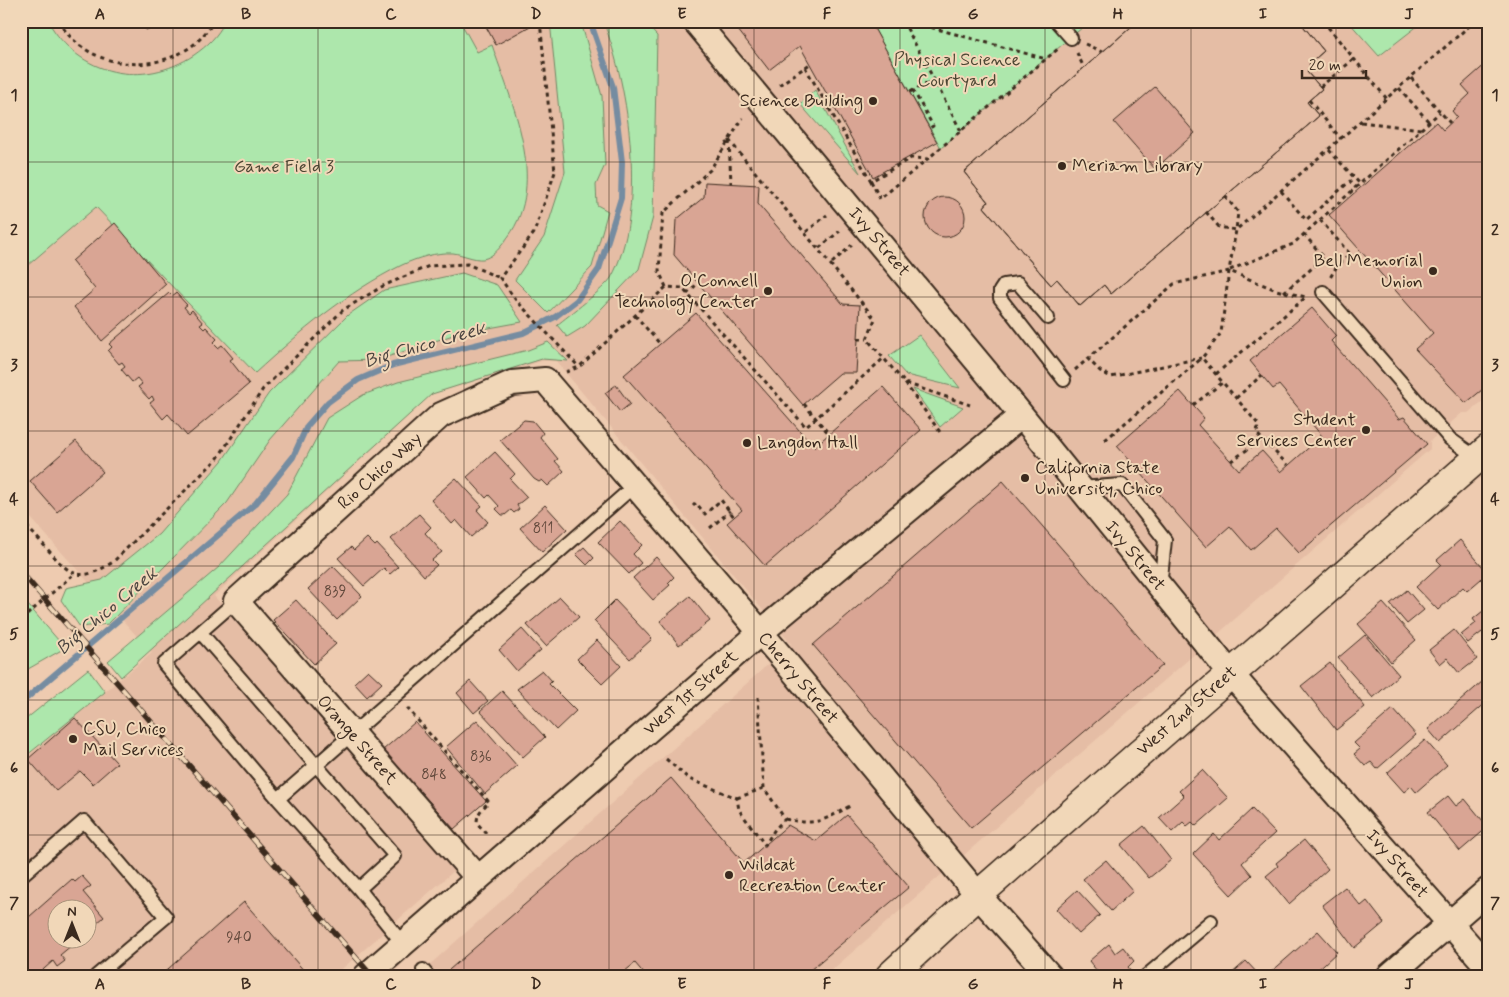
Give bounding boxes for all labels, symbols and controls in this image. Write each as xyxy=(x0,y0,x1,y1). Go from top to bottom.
text: A xyxy=(95,4,105,25)
text: B xyxy=(241,4,251,25)
text: C xyxy=(385,4,397,25)
text: D xyxy=(530,4,542,25)
text: E xyxy=(677,4,687,25)
text: F xyxy=(823,4,832,25)
text: G xyxy=(968,4,979,25)
text: H xyxy=(1113,4,1124,25)
text: I xyxy=(1259,4,1268,25)
text: J xyxy=(1404,4,1414,25)
park label: Physical Science Courtyard xyxy=(894,48,1020,93)
scale bar xyxy=(1302,48,1365,80)
text: 20 m xyxy=(1309,56,1341,76)
text: 1 xyxy=(10,85,18,106)
text: 1 xyxy=(1491,85,1499,106)
place label: Science Building xyxy=(740,89,863,114)
marker: Science Building xyxy=(867,95,879,107)
place label: Meriam Library xyxy=(1072,154,1203,178)
park label: Game Field 3 xyxy=(234,155,334,179)
marker: Meriam Library xyxy=(1056,160,1068,172)
street label: Ivy Street xyxy=(843,202,915,282)
text: 2 xyxy=(10,220,18,241)
text: 2 xyxy=(1491,220,1499,241)
place label: Bell Memorial Union xyxy=(1314,249,1423,294)
marker: Bell Memorial Union xyxy=(1427,265,1439,277)
place label: O'Connell Technology Center xyxy=(615,269,759,315)
marker: O'Connell Technology Center xyxy=(762,285,774,297)
water label: Big Chico Creek xyxy=(361,315,490,376)
text: 3 xyxy=(10,355,18,376)
text: 3 xyxy=(1491,355,1499,376)
place label: Student Services Center xyxy=(1237,408,1357,453)
marker: Student Services Center xyxy=(1360,424,1372,436)
street label: Rio Chico Way xyxy=(333,427,427,515)
place label: Langdon Hall xyxy=(757,431,858,456)
marker: Langdon Hall xyxy=(741,437,753,449)
place label: California State University, Chico xyxy=(1035,456,1163,501)
marker: California State University, Chico xyxy=(1019,472,1031,484)
text: 4 xyxy=(9,489,19,510)
text: 4 xyxy=(1490,489,1500,510)
street label: Ivy Street xyxy=(1099,516,1171,596)
house number: 811 xyxy=(533,519,553,539)
water label: Big Chico Creek xyxy=(51,560,165,662)
house number: 839 xyxy=(324,582,346,602)
text: 5 xyxy=(9,624,19,645)
text: 5 xyxy=(1490,624,1500,645)
street label: Cherry Street xyxy=(752,627,844,729)
street label: West 1st Street xyxy=(638,645,744,741)
street label: West 2nd Street xyxy=(1132,661,1242,761)
street label: Orange Street xyxy=(311,690,403,791)
place label: CSU, Chico Mail Services xyxy=(83,717,184,762)
marker: CSU, Chico Mail Services xyxy=(67,733,79,745)
house number: 836 xyxy=(470,747,492,767)
text: 6 xyxy=(10,758,18,779)
text: 6 xyxy=(1491,758,1499,779)
house number: 848 xyxy=(421,765,447,785)
street label: Ivy Street xyxy=(1360,824,1434,904)
place label: Wildcat Recreation Center xyxy=(739,853,886,898)
marker: Wildcat Recreation Center xyxy=(723,869,735,881)
text: 7 xyxy=(9,893,19,914)
text: 7 xyxy=(1490,893,1500,914)
north arrow xyxy=(48,900,98,950)
text: N xyxy=(67,903,77,921)
house number: 940 xyxy=(226,928,252,948)
text: A xyxy=(95,974,105,995)
text: B xyxy=(241,974,251,995)
text: C xyxy=(385,974,397,995)
text: D xyxy=(530,974,542,995)
text: E xyxy=(677,974,687,995)
text: F xyxy=(823,974,832,995)
text: G xyxy=(968,974,979,995)
text: H xyxy=(1113,974,1124,995)
text: I xyxy=(1259,974,1268,995)
text: J xyxy=(1404,974,1414,995)

